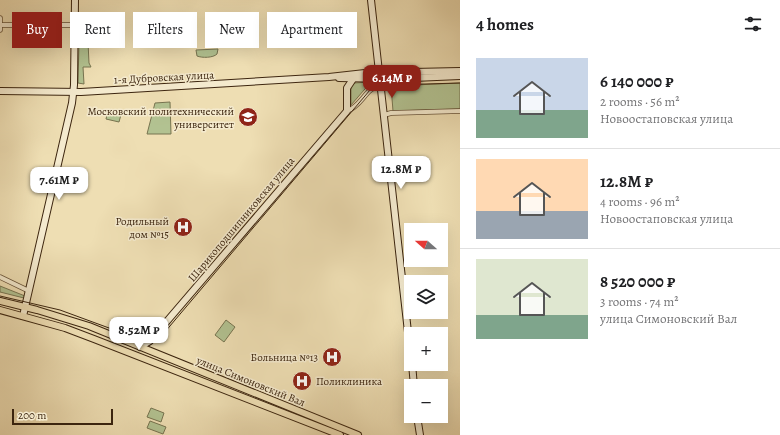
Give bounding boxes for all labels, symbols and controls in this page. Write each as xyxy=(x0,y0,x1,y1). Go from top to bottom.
chip: Buy xyxy=(12,12,62,48)
chip: Rent xyxy=(70,12,125,48)
chip: Filters xyxy=(133,12,197,48)
chip: New xyxy=(205,12,259,48)
chip: Apartment xyxy=(267,12,357,48)
text: 4 homes xyxy=(476,13,534,36)
icon: filters xyxy=(742,13,764,35)
pin: 6.14M ₽ xyxy=(355,65,429,99)
street label: 1-я Дубровская улица xyxy=(113,67,216,88)
text: 6.14M ₽ xyxy=(372,69,412,86)
text: 6 140 000 ₽ xyxy=(600,70,674,93)
icon: home xyxy=(508,74,556,122)
text: 2 rooms · 56 m² xyxy=(600,93,680,110)
place label: Московский политехнический университет xyxy=(87,104,234,132)
school or university icon: Московский политехнический университет xyxy=(237,106,259,128)
text: Новоостаповская улица xyxy=(600,110,733,127)
street label: Шарикоподшипниковская улица xyxy=(185,153,299,285)
pin: 12.8M ₽ xyxy=(364,156,438,190)
text: 12.8M ₽ xyxy=(381,160,421,177)
pin: 7.61M ₽ xyxy=(22,167,96,201)
text: 12.8M ₽ xyxy=(600,170,653,193)
text: 7.61M ₽ xyxy=(39,171,79,188)
icon: home xyxy=(508,175,556,223)
text: 4 rooms · 96 m² xyxy=(600,193,680,210)
text: Новоостаповская улица xyxy=(600,210,733,227)
place label: Родильный дом №15 xyxy=(116,214,169,242)
hospital icon: Родильный дом №15 xyxy=(172,216,194,238)
north arrow xyxy=(404,223,448,267)
map controls xyxy=(404,223,448,423)
text: 8 520 000 ₽ xyxy=(600,270,675,293)
button: layers xyxy=(404,275,448,319)
icon: home xyxy=(508,275,556,323)
text: 3 rooms · 74 m² xyxy=(600,293,679,310)
text: улица Симоновский Вал xyxy=(600,310,737,327)
pin: 8.52M ₽ xyxy=(102,317,176,351)
text: 8.52M ₽ xyxy=(118,321,160,338)
button: + xyxy=(404,327,448,371)
hospital icon: Больница №13 xyxy=(321,346,343,368)
place label: Больница №13 xyxy=(251,350,318,365)
street label: улица Симоновский Вал xyxy=(193,352,308,410)
hospital icon: Поликлиника xyxy=(291,370,313,392)
place label: Поликлиника xyxy=(316,374,383,389)
button: − xyxy=(404,379,448,423)
scale bar xyxy=(12,407,113,426)
text: 200 m xyxy=(18,408,46,423)

